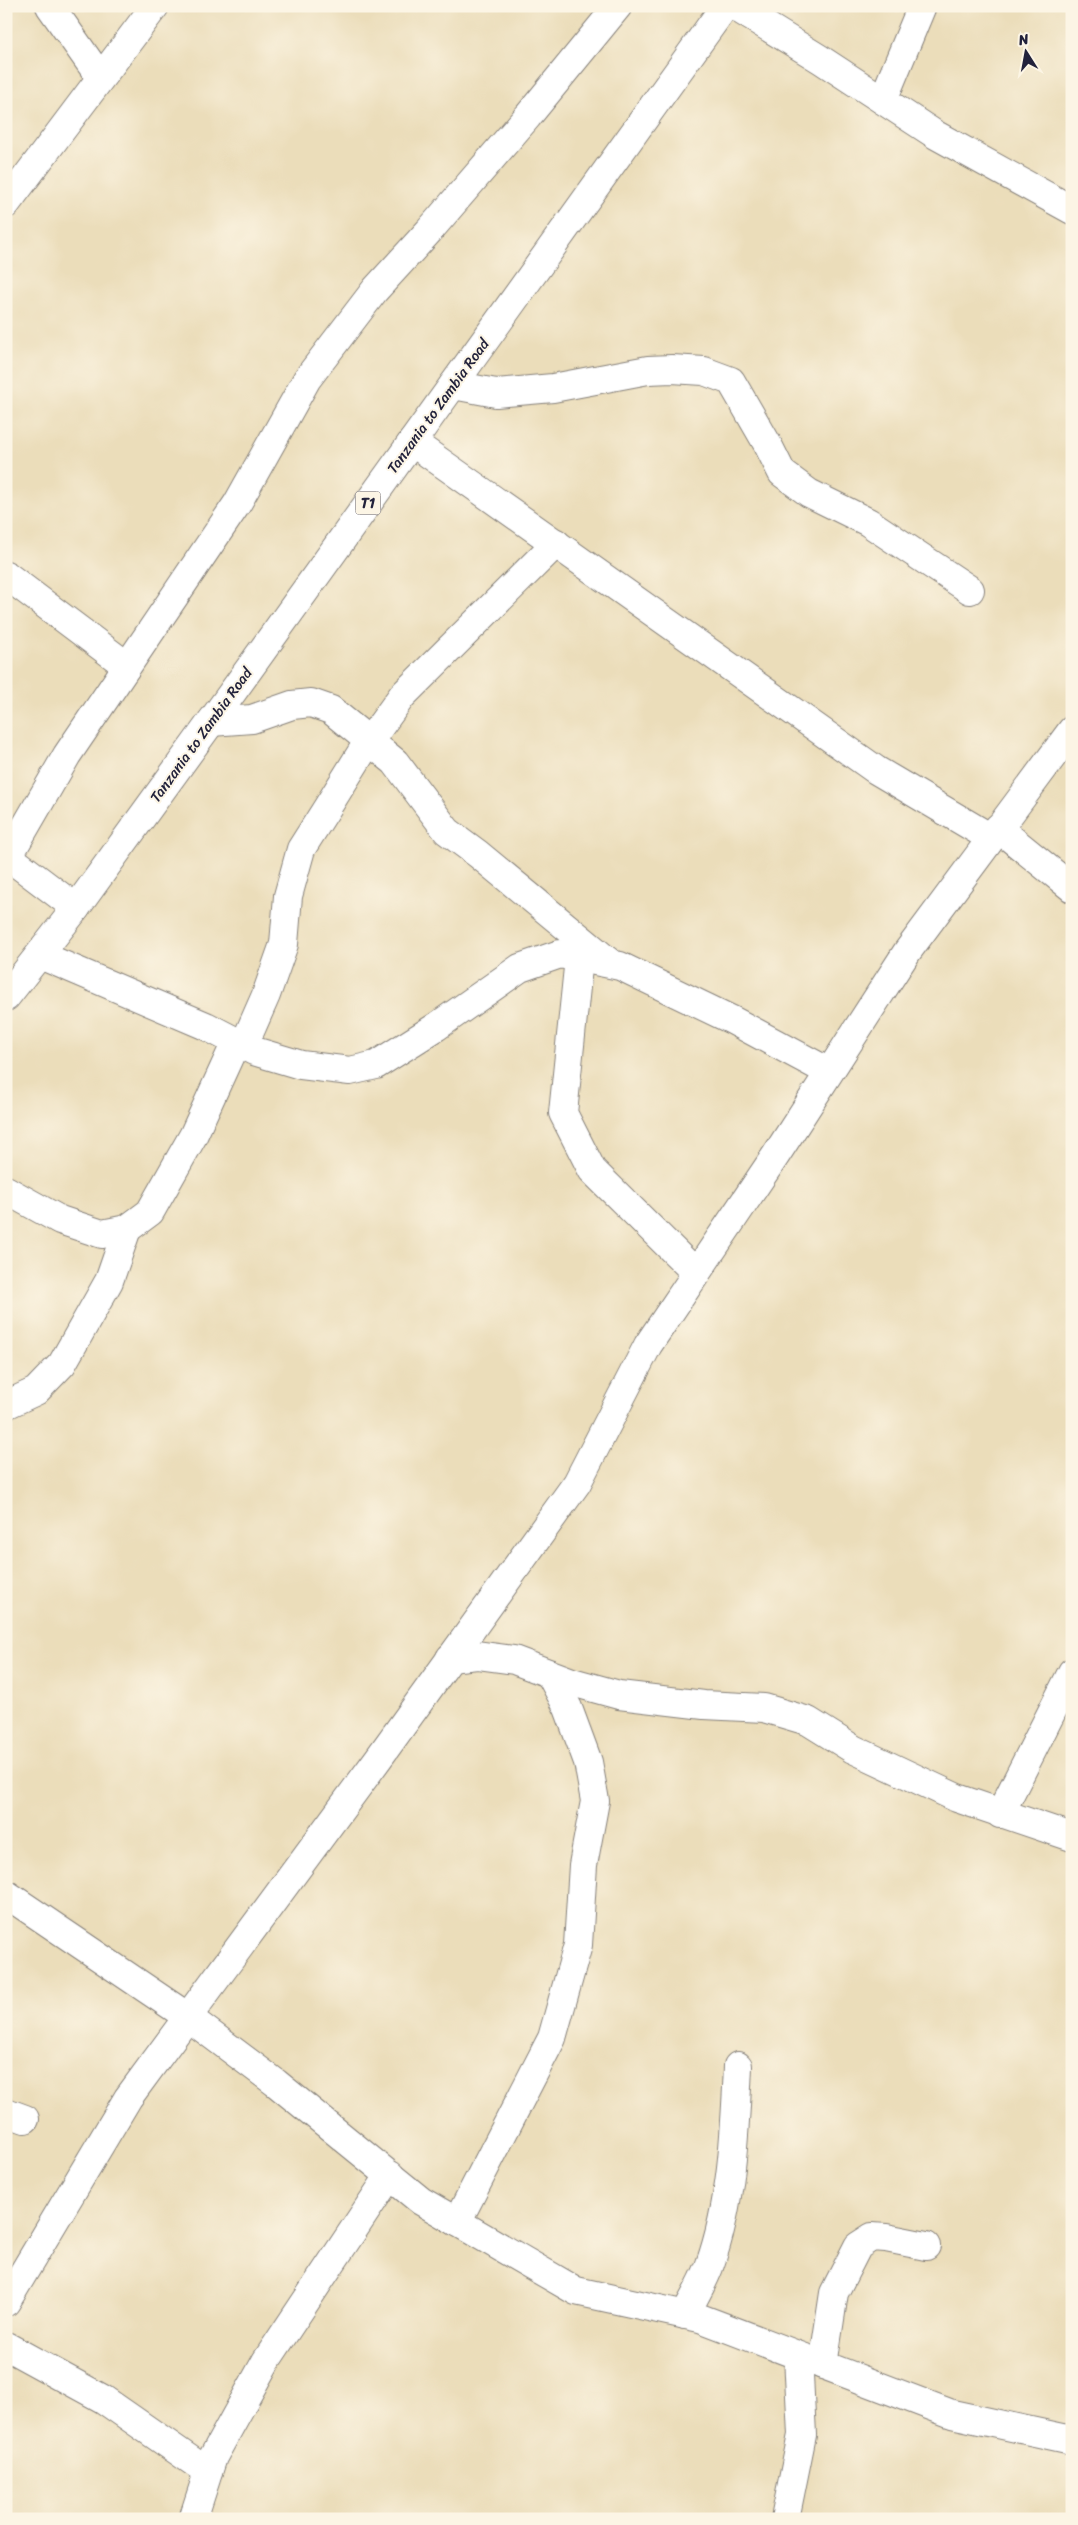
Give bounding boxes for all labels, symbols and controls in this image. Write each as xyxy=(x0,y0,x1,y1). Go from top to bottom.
text: N xyxy=(1015,26,1031,53)
north arrow xyxy=(1000,28,1050,78)
street label: Tanzania to Zambia Road xyxy=(380,332,497,479)
road number: T1 xyxy=(356,492,380,514)
street label: Tanzania to Zambia Road xyxy=(143,661,260,808)

